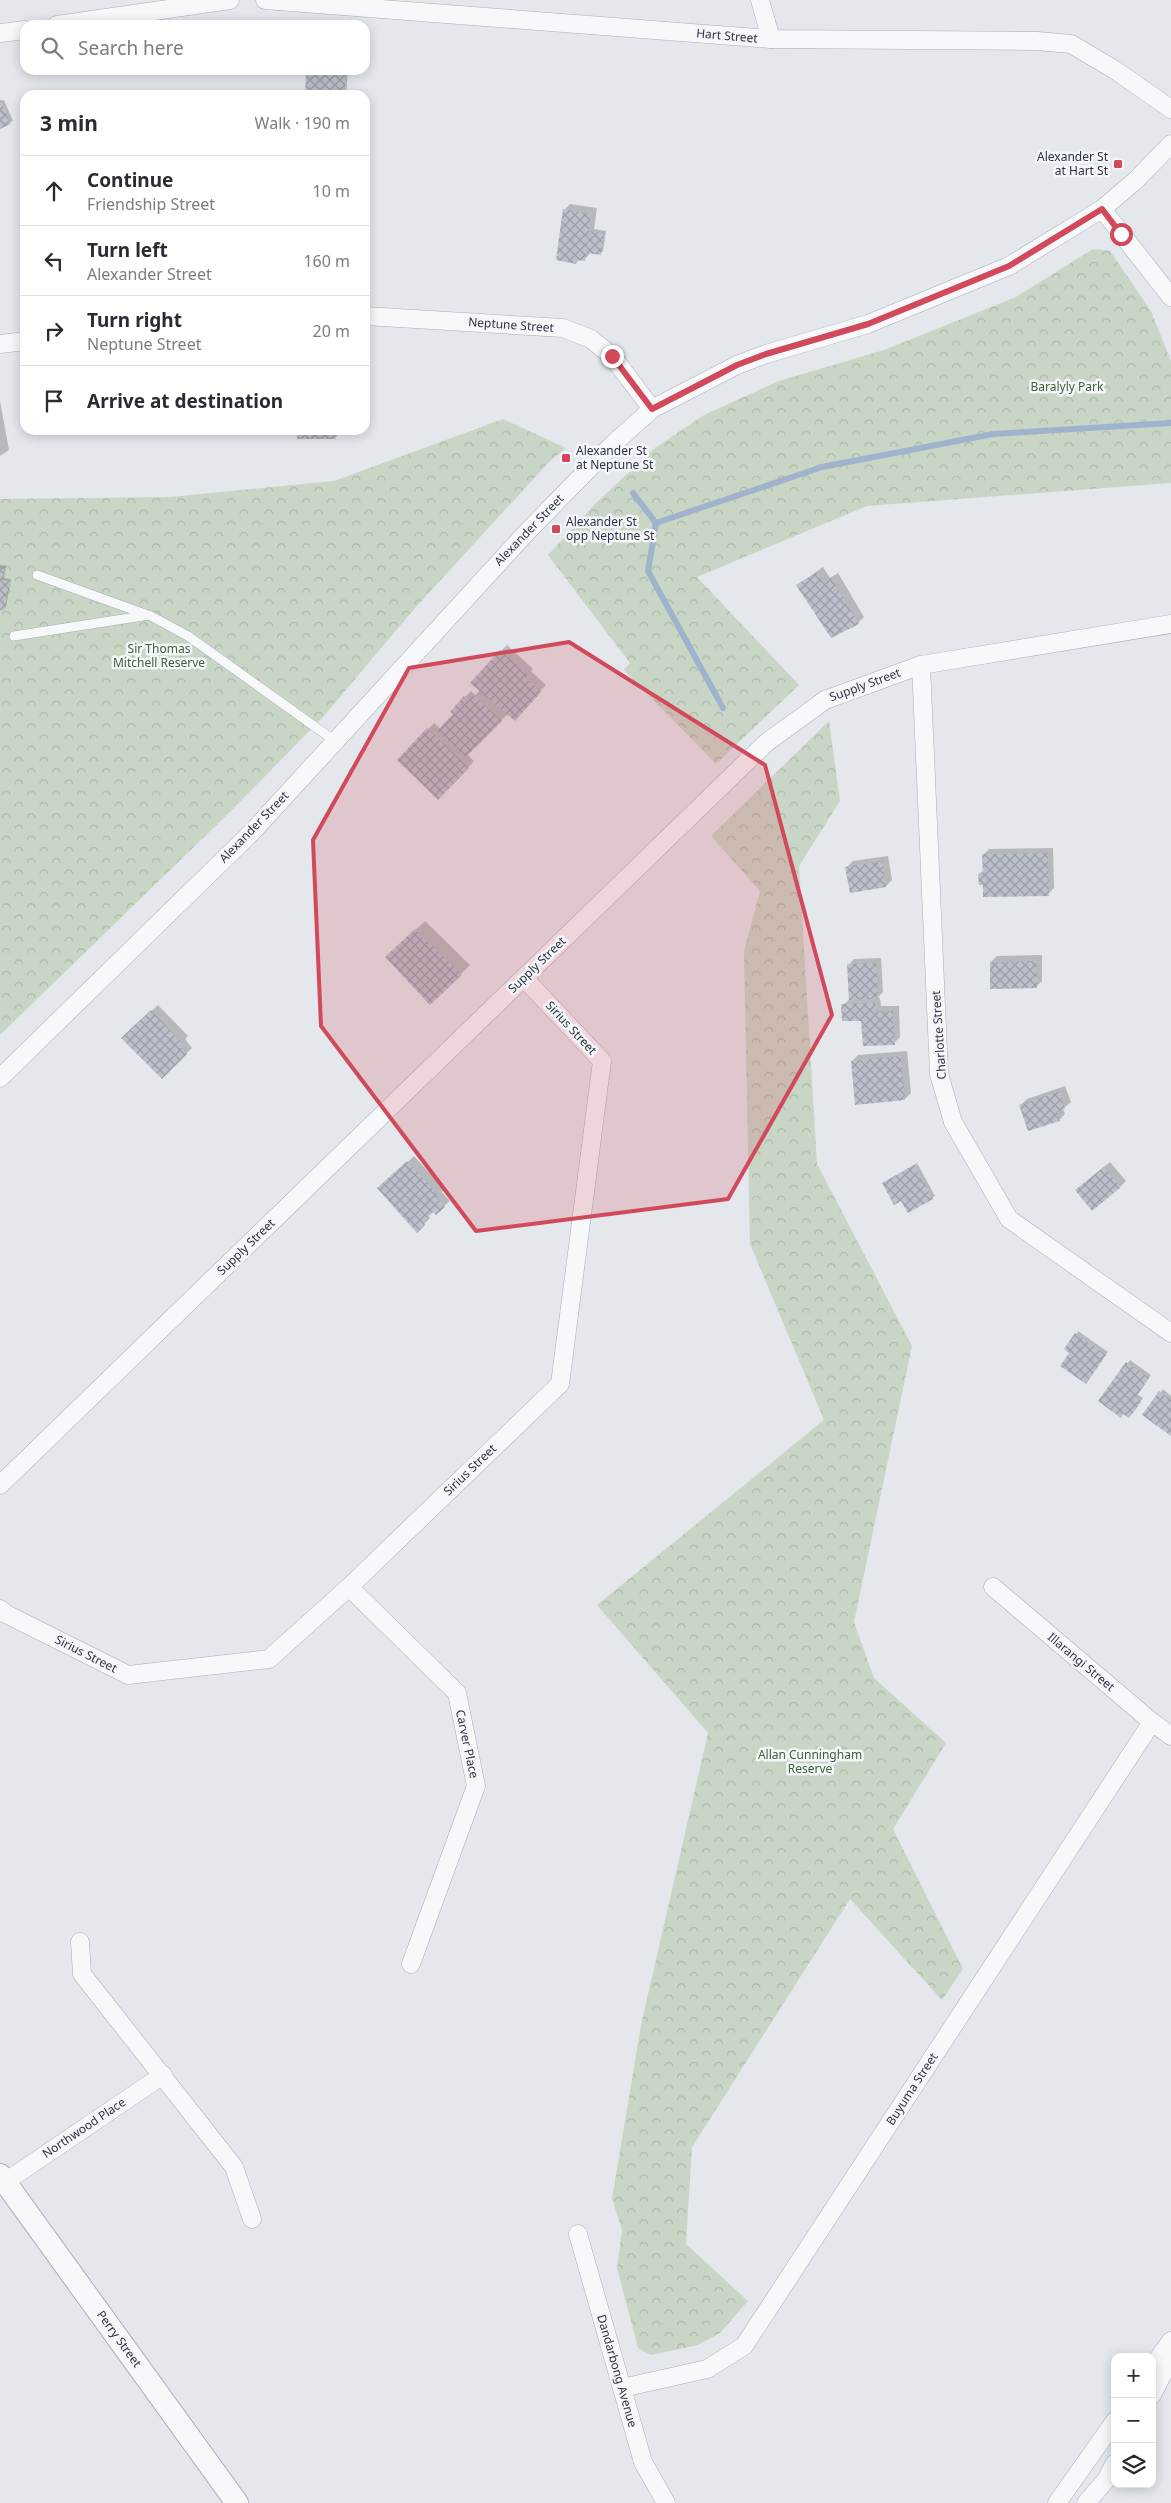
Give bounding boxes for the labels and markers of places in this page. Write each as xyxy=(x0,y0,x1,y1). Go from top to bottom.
place label: Alexander St at Hart St xyxy=(1037,148,1109,179)
marker: Alexander St at Hart St xyxy=(1112,158,1124,170)
place label: Alexander St at Neptune St xyxy=(576,442,654,473)
marker: Alexander St at Neptune St xyxy=(560,452,572,464)
place label: Alexander St opp Neptune St xyxy=(566,513,655,544)
marker: Alexander St opp Neptune St xyxy=(550,523,562,535)

